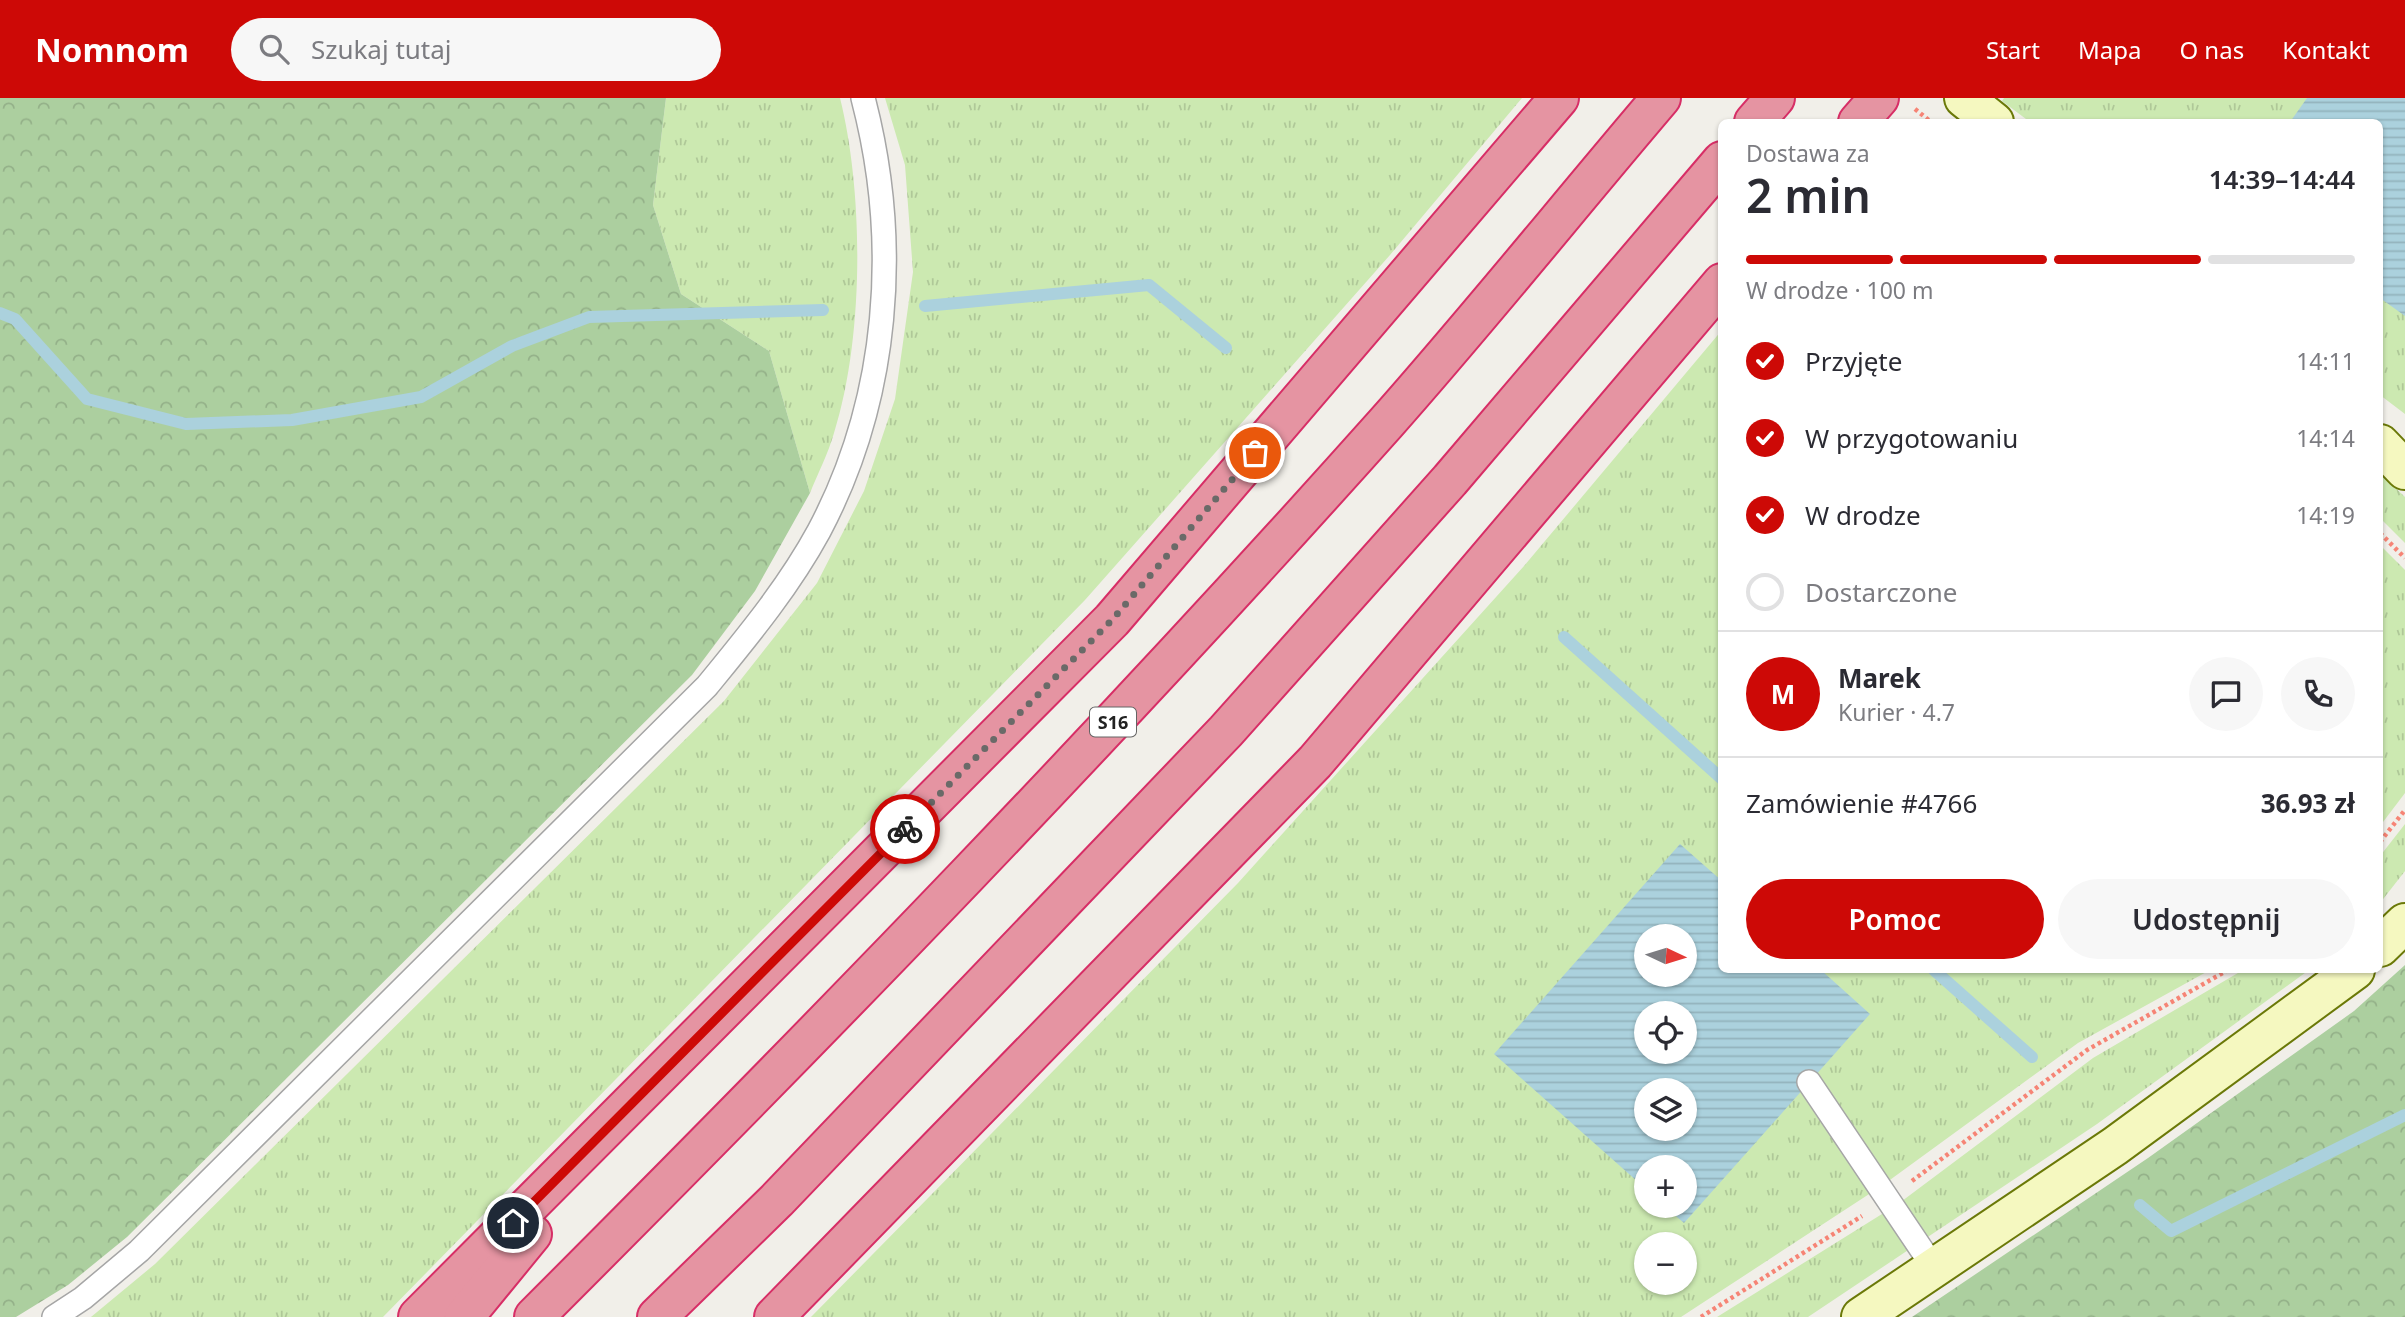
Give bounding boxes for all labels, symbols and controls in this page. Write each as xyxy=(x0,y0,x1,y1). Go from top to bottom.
search box xyxy=(231,18,721,81)
text: Nomnom xyxy=(35,27,189,72)
icon: search xyxy=(255,30,293,68)
text: Szukaj tutaj xyxy=(311,31,452,67)
text: Start xyxy=(1986,33,2040,66)
text: Mapa xyxy=(2078,33,2141,66)
text: O nas xyxy=(2179,33,2244,66)
text: Kontakt xyxy=(2282,33,2370,66)
text: Dostawa za xyxy=(1746,137,1870,169)
text: 14:39–14:44 xyxy=(2209,161,2355,197)
text: 2 min xyxy=(1746,164,1871,226)
text: W drodze · 100 m xyxy=(1746,274,1933,306)
icon: check xyxy=(1746,342,1784,380)
text: Przyjęte xyxy=(1805,343,1902,379)
text: 14:11 xyxy=(2296,345,2355,377)
icon: check xyxy=(1746,419,1784,457)
text: W przygotowaniu xyxy=(1805,420,2018,456)
text: 14:14 xyxy=(2296,422,2355,454)
pin xyxy=(1225,423,1285,483)
icon: bag xyxy=(1236,434,1274,472)
icon: check xyxy=(1746,496,1784,534)
text: W drodze xyxy=(1805,497,1921,533)
text: 14:19 xyxy=(2296,499,2355,531)
text: Dostarczone xyxy=(1805,574,1958,610)
button: chat xyxy=(2189,657,2263,731)
button: phone xyxy=(2281,657,2355,731)
text: Marek xyxy=(1838,660,1921,696)
text: M xyxy=(1771,676,1795,712)
text: Kurier · 4.7 xyxy=(1838,696,1955,728)
road number: S16 xyxy=(1090,708,1136,736)
text: Zamówienie #4766 xyxy=(1746,785,1977,821)
text: 36.93 zł xyxy=(2261,785,2355,821)
courier xyxy=(870,794,940,864)
icon: bike xyxy=(886,810,924,848)
button: Pomoc xyxy=(1746,879,2044,959)
button: Udostępnij xyxy=(2058,879,2355,959)
north arrow xyxy=(1634,924,1698,987)
map controls xyxy=(1634,924,1697,1295)
button: locate xyxy=(1634,1001,1697,1064)
button: layers xyxy=(1634,1078,1697,1141)
button: + xyxy=(1634,1155,1697,1218)
pin xyxy=(483,1193,543,1253)
icon: home xyxy=(494,1204,532,1242)
button: − xyxy=(1634,1232,1697,1295)

